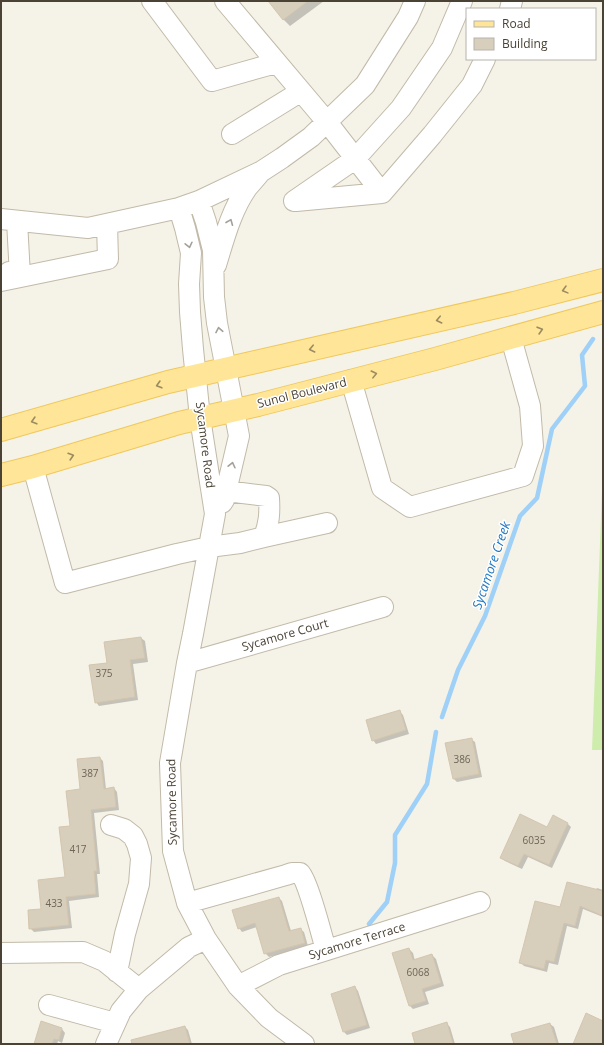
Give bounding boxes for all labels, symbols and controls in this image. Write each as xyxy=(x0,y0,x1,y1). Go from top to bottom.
legend xyxy=(466,8,596,60)
text: Road xyxy=(502,15,531,32)
text: Building xyxy=(502,35,548,52)
one-way arrow xyxy=(225,219,233,227)
one-way arrow xyxy=(184,242,192,249)
one-way arrow xyxy=(562,285,569,294)
one-way arrow xyxy=(436,316,442,324)
one-way arrow xyxy=(537,326,543,334)
one-way arrow xyxy=(215,327,223,334)
one-way arrow xyxy=(309,344,316,353)
one-way arrow xyxy=(371,371,377,379)
street label: Sunol Boulevard xyxy=(255,373,348,412)
one-way arrow xyxy=(155,380,162,389)
street label: Sycamore Road xyxy=(192,401,219,489)
one-way arrow xyxy=(30,416,37,425)
one-way arrow xyxy=(67,452,74,461)
one-way arrow xyxy=(228,462,236,468)
water label: Sycamore Creek xyxy=(468,518,515,611)
street label: Sycamore Court xyxy=(240,614,330,655)
house number: 375 xyxy=(95,666,113,680)
house number: 386 xyxy=(453,752,471,766)
street label: Sycamore Road xyxy=(162,758,181,846)
house number: 387 xyxy=(81,766,99,780)
house number: 6035 xyxy=(523,833,546,847)
house number: 417 xyxy=(69,842,87,856)
house number: 433 xyxy=(45,896,63,910)
street label: Sycamore Terrace xyxy=(306,918,408,963)
house number: 6068 xyxy=(407,965,430,979)

